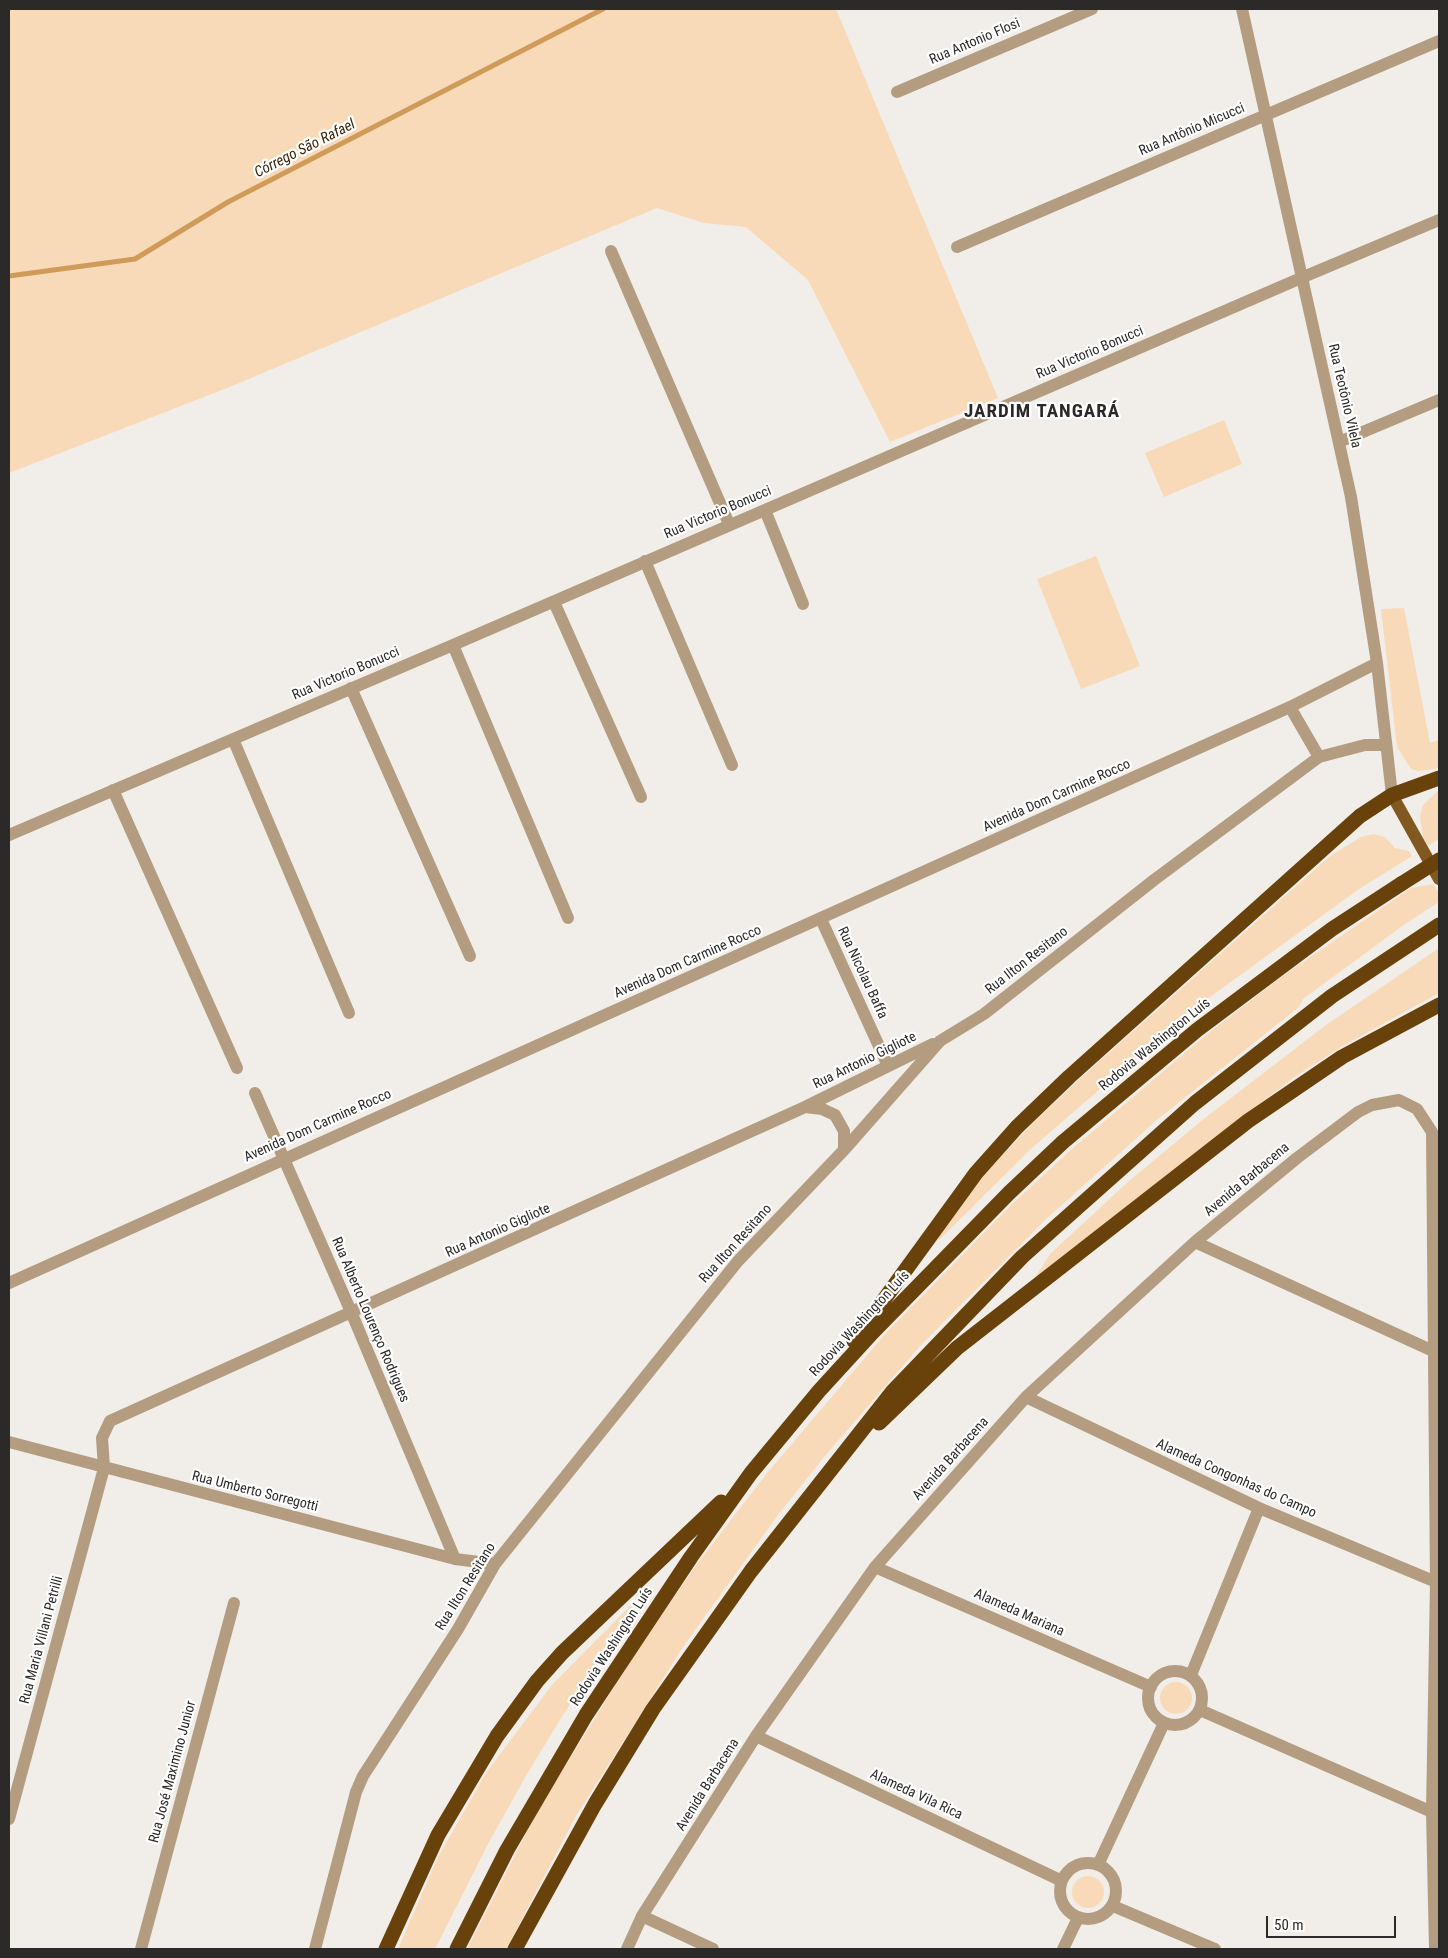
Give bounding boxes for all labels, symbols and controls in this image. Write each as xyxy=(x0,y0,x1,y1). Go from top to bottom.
street label: Rua Antonio Flosi xyxy=(927,15,1023,69)
street label: Rua Antônio Micucci xyxy=(1137,100,1247,160)
water label: Córrego São Rafael xyxy=(252,116,358,182)
street label: Rua Victorio Bonucci xyxy=(1034,323,1146,383)
street label: Rua Teotônio Vilela xyxy=(1324,342,1364,450)
district label: JARDIM TANGARÁ xyxy=(962,401,1122,423)
street label: Rua Victorio Bonucci xyxy=(662,483,774,543)
street label: Rua Victorio Bonucci xyxy=(290,644,402,704)
street label: Avenida Dom Carmine Rocco xyxy=(981,756,1133,836)
street label: Avenida Dom Carmine Rocco xyxy=(612,922,764,1002)
street label: Rua Nicolau Baffa xyxy=(833,924,891,1022)
street label: Rua Ilton Resitano xyxy=(982,924,1072,998)
street label: Rodovia Washington Luís xyxy=(1096,995,1214,1095)
street label: Rua Antonio Gigliote xyxy=(811,1029,919,1093)
street label: Avenida Dom Carmine Rocco xyxy=(242,1086,394,1166)
street label: Avenida Barbacena xyxy=(1201,1140,1293,1220)
street label: Rua Antonio Gigliote xyxy=(443,1200,553,1262)
street label: Rua Ilton Resitano xyxy=(696,1201,776,1287)
street label: Rua Alberto Lourenço Rodrigues xyxy=(328,1235,412,1405)
street label: Rodovia Washington Luís xyxy=(807,1268,913,1380)
street label: Avenida Barbacena xyxy=(909,1414,993,1504)
street label: Alameda Congonhas do Campo xyxy=(1153,1436,1319,1522)
street label: Rua Umberto Sorregotti xyxy=(190,1468,320,1516)
street label: Rua Ilton Resitano xyxy=(432,1540,500,1634)
street label: Rua Maria Villani Petrilli xyxy=(17,1574,67,1706)
street label: Rodovia Washington Luís xyxy=(567,1584,657,1710)
street label: Alameda Mariana xyxy=(971,1586,1067,1640)
street label: Rua José Maximino Junior xyxy=(146,1699,200,1845)
street label: Avenida Barbacena xyxy=(673,1736,743,1834)
street label: Alameda Vila Rica xyxy=(867,1766,965,1824)
scale bar xyxy=(1268,1906,1398,1938)
text: 50 m xyxy=(1274,1916,1304,1934)

